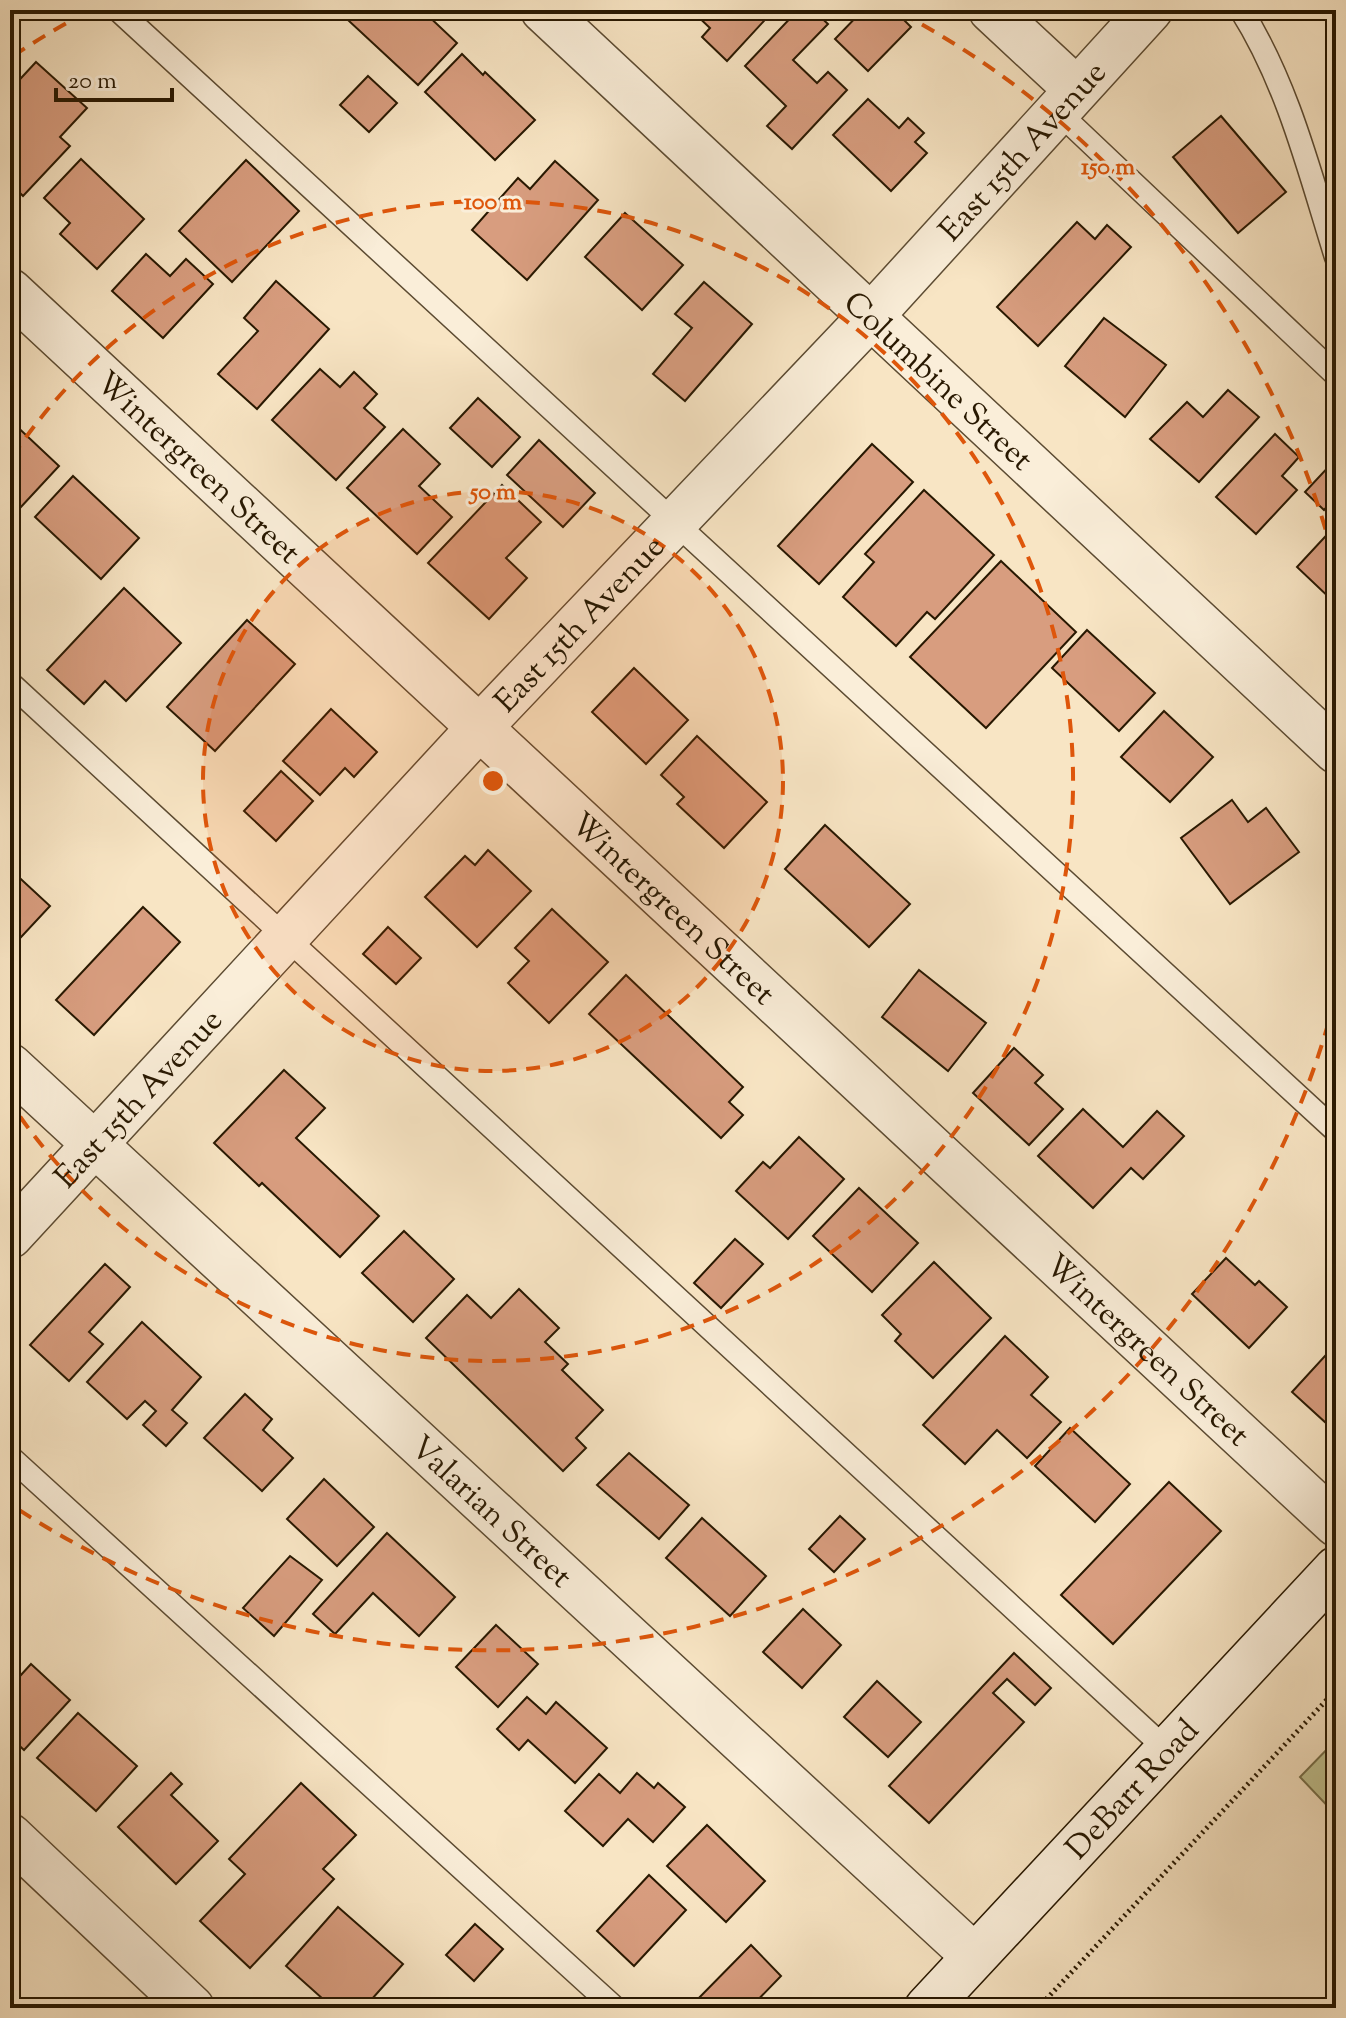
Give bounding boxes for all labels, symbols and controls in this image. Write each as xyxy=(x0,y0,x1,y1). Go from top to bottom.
scale bar xyxy=(56,52,172,102)
street label: East 15th Avenue xyxy=(930,52,1119,253)
text: 20 m xyxy=(68,65,117,99)
text: 150 m xyxy=(1081,151,1135,185)
text: 100 m xyxy=(464,186,522,220)
street label: Columbine Street xyxy=(832,282,1042,483)
street label: Wintergreen Street xyxy=(84,362,310,576)
text: 50 m xyxy=(468,476,516,510)
street label: East 15th Avenue xyxy=(485,526,677,724)
centre of rings xyxy=(479,767,507,795)
street label: Wintergreen Street xyxy=(559,803,784,1017)
street label: East 15th Avenue xyxy=(45,1000,235,1200)
street label: Wintergreen Street xyxy=(1033,1244,1259,1459)
street label: Valarian Street xyxy=(399,1426,581,1600)
street label: DeBarr Road xyxy=(1056,1710,1211,1871)

